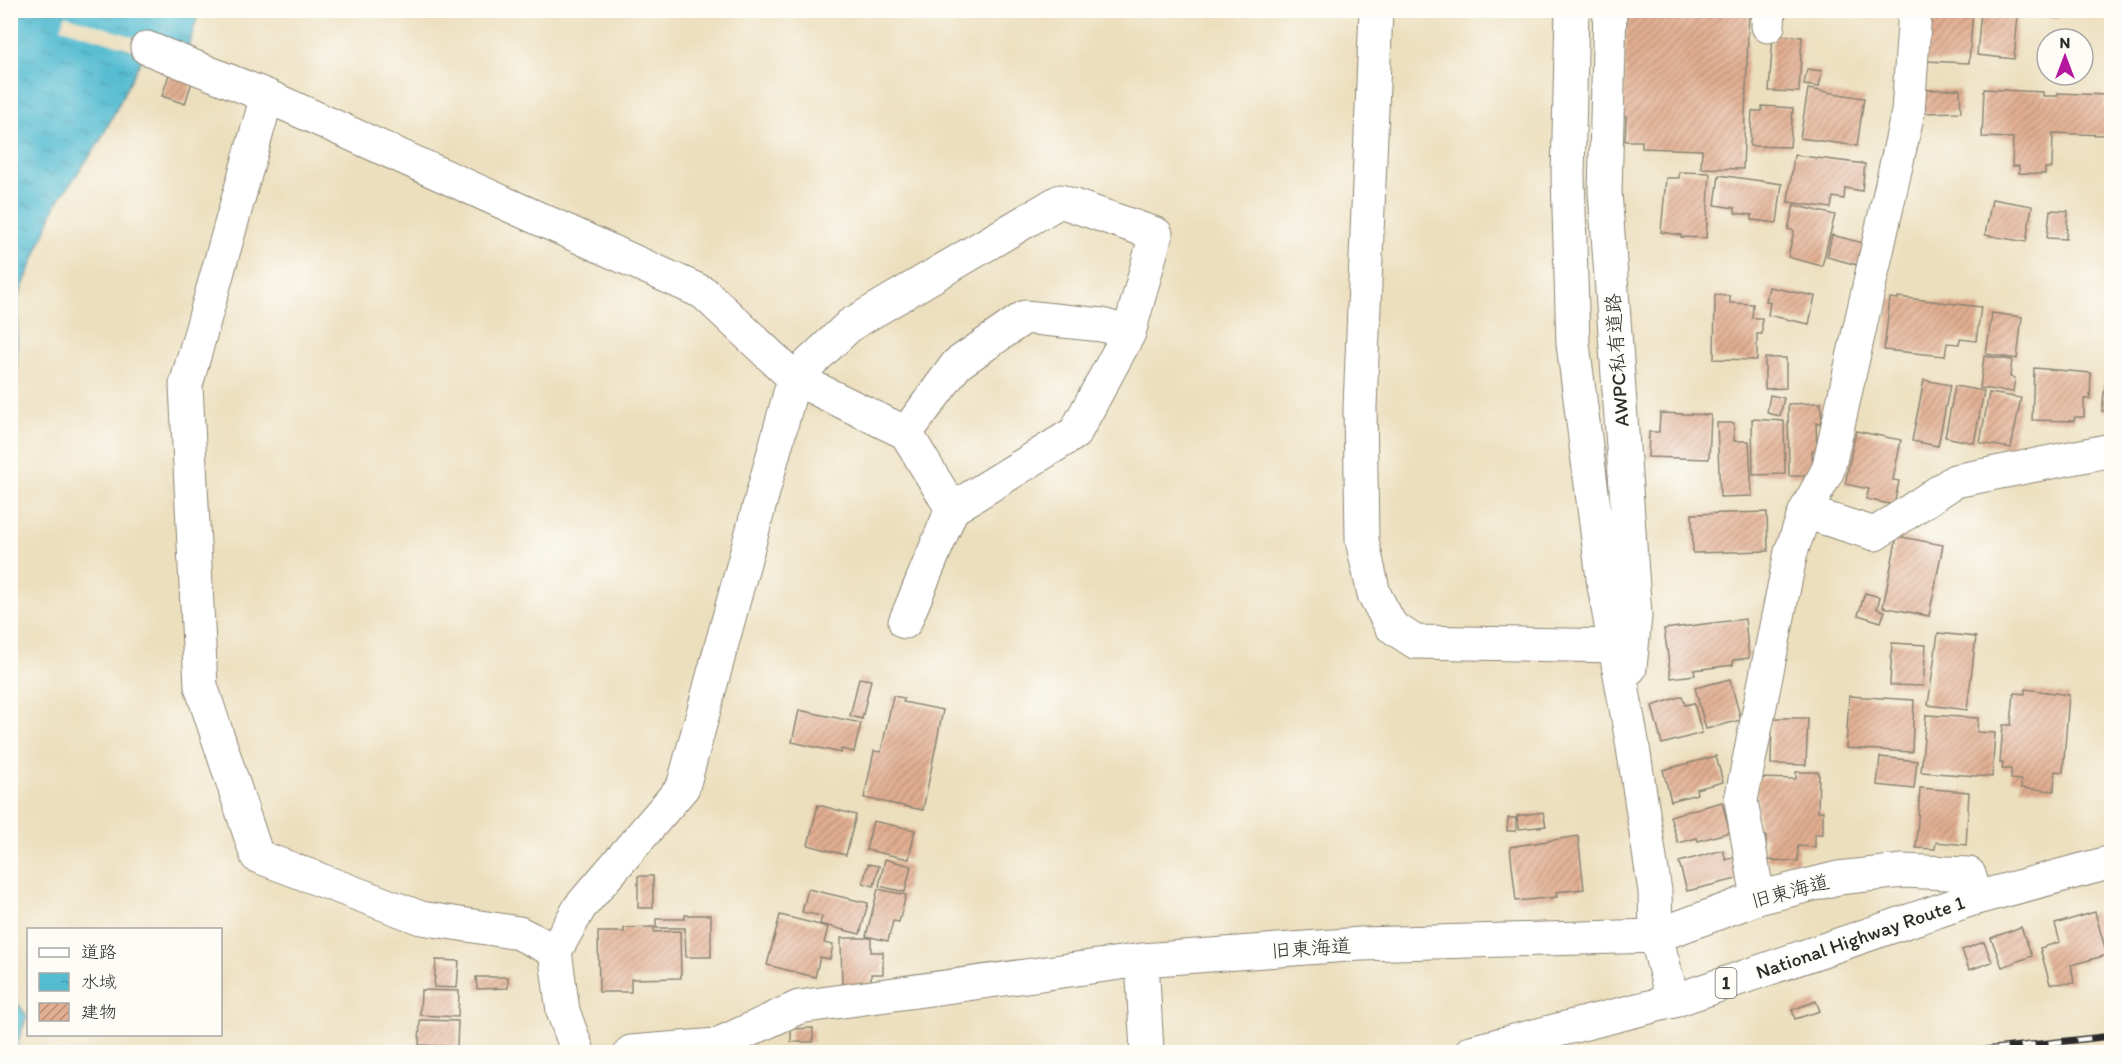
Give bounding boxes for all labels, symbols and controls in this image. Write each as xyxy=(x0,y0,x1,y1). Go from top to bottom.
north arrow xyxy=(2035,27,2095,87)
text: N xyxy=(2060,33,2070,52)
street label: AWPC私有道路 xyxy=(1600,292,1634,428)
street label: 旧東海道 xyxy=(1748,869,1832,913)
street label: National Highway Route 1 xyxy=(1752,890,1968,984)
legend xyxy=(27,928,222,1036)
street label: 旧東海道 xyxy=(1270,933,1352,963)
text: 道路 xyxy=(81,941,117,963)
road number: 1 xyxy=(1716,968,1736,998)
text: 水域 xyxy=(81,971,117,993)
text: 建物 xyxy=(81,1001,117,1023)

